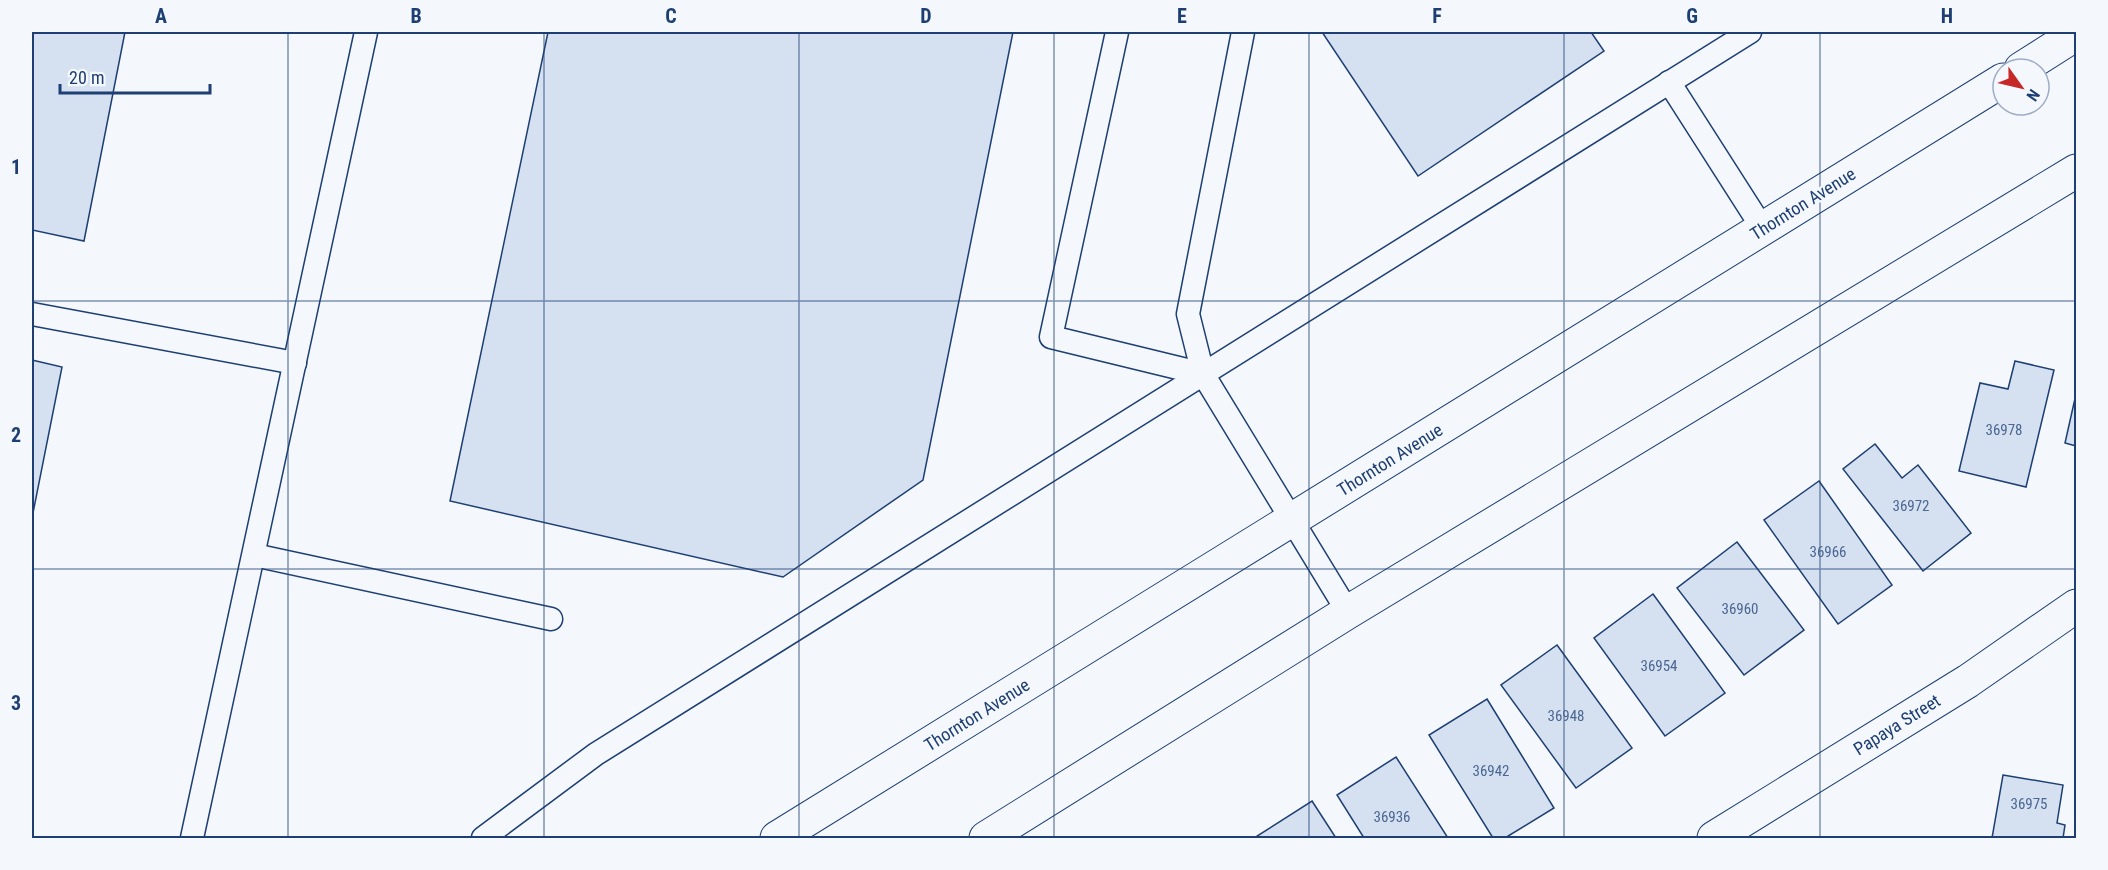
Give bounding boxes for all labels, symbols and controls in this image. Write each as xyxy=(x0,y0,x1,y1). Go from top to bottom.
text: A xyxy=(155,4,167,28)
text: B xyxy=(410,4,422,28)
text: C xyxy=(665,4,677,28)
text: D xyxy=(920,4,932,28)
text: E xyxy=(1177,4,1187,28)
text: F xyxy=(1432,4,1442,28)
text: G xyxy=(1686,4,1698,28)
text: H xyxy=(1941,4,1953,28)
scale bar xyxy=(60,57,210,95)
north arrow xyxy=(1991,57,2051,117)
text: 20 m xyxy=(69,67,104,88)
text: N xyxy=(2022,86,2044,104)
text: 1 xyxy=(11,155,21,179)
street label: Thornton Avenue xyxy=(1746,163,1859,244)
street label: Thornton Avenue xyxy=(1333,419,1446,500)
house number: 36978 xyxy=(1985,421,2023,439)
text: 2 xyxy=(11,423,21,447)
house number: 36972 xyxy=(1892,497,1930,515)
house number: 36966 xyxy=(1809,543,1847,561)
house number: 36960 xyxy=(1721,600,1759,618)
house number: 36954 xyxy=(1640,657,1678,675)
street label: Thornton Avenue xyxy=(920,674,1033,755)
street label: Papaya Street xyxy=(1850,690,1944,759)
text: 3 xyxy=(11,691,21,715)
house number: 36948 xyxy=(1547,707,1585,725)
house number: 36942 xyxy=(1472,762,1510,780)
house number: 36975 xyxy=(2010,795,2048,813)
house number: 36936 xyxy=(1373,808,1411,826)

